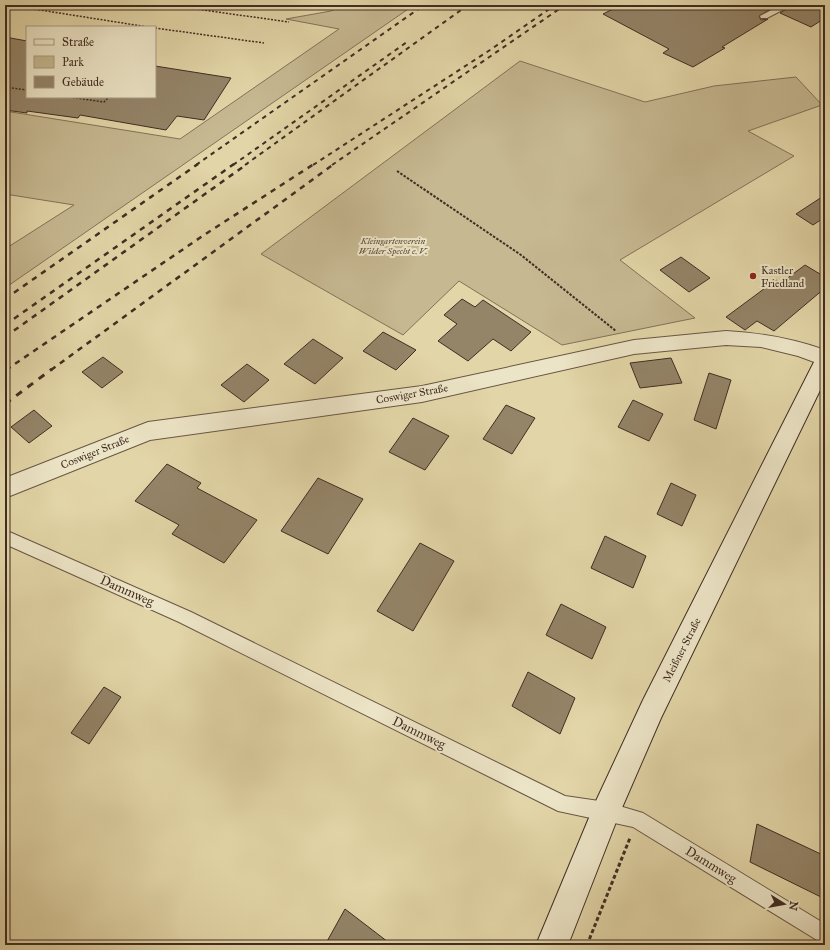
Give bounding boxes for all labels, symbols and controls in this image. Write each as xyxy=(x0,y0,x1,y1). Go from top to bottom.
legend xyxy=(26,26,156,98)
text: Straße xyxy=(62,35,94,49)
text: Park xyxy=(62,55,84,69)
text: Gebäude xyxy=(62,75,104,89)
park label: Kleingartenverein Wilder Specht e. V. xyxy=(359,235,428,257)
place label: Kastler Friedland xyxy=(761,264,805,290)
marker: Kastler Friedland xyxy=(748,271,758,281)
street label: Coswiger Straße xyxy=(375,381,449,407)
street label: Coswiger Straße xyxy=(59,432,132,472)
street label: Dammweg xyxy=(98,572,157,610)
street label: Meißner Straße xyxy=(660,615,704,684)
street label: Dammweg xyxy=(390,713,449,753)
street label: Dammweg xyxy=(682,843,740,887)
north arrow xyxy=(764,884,804,924)
text: N xyxy=(786,900,801,912)

